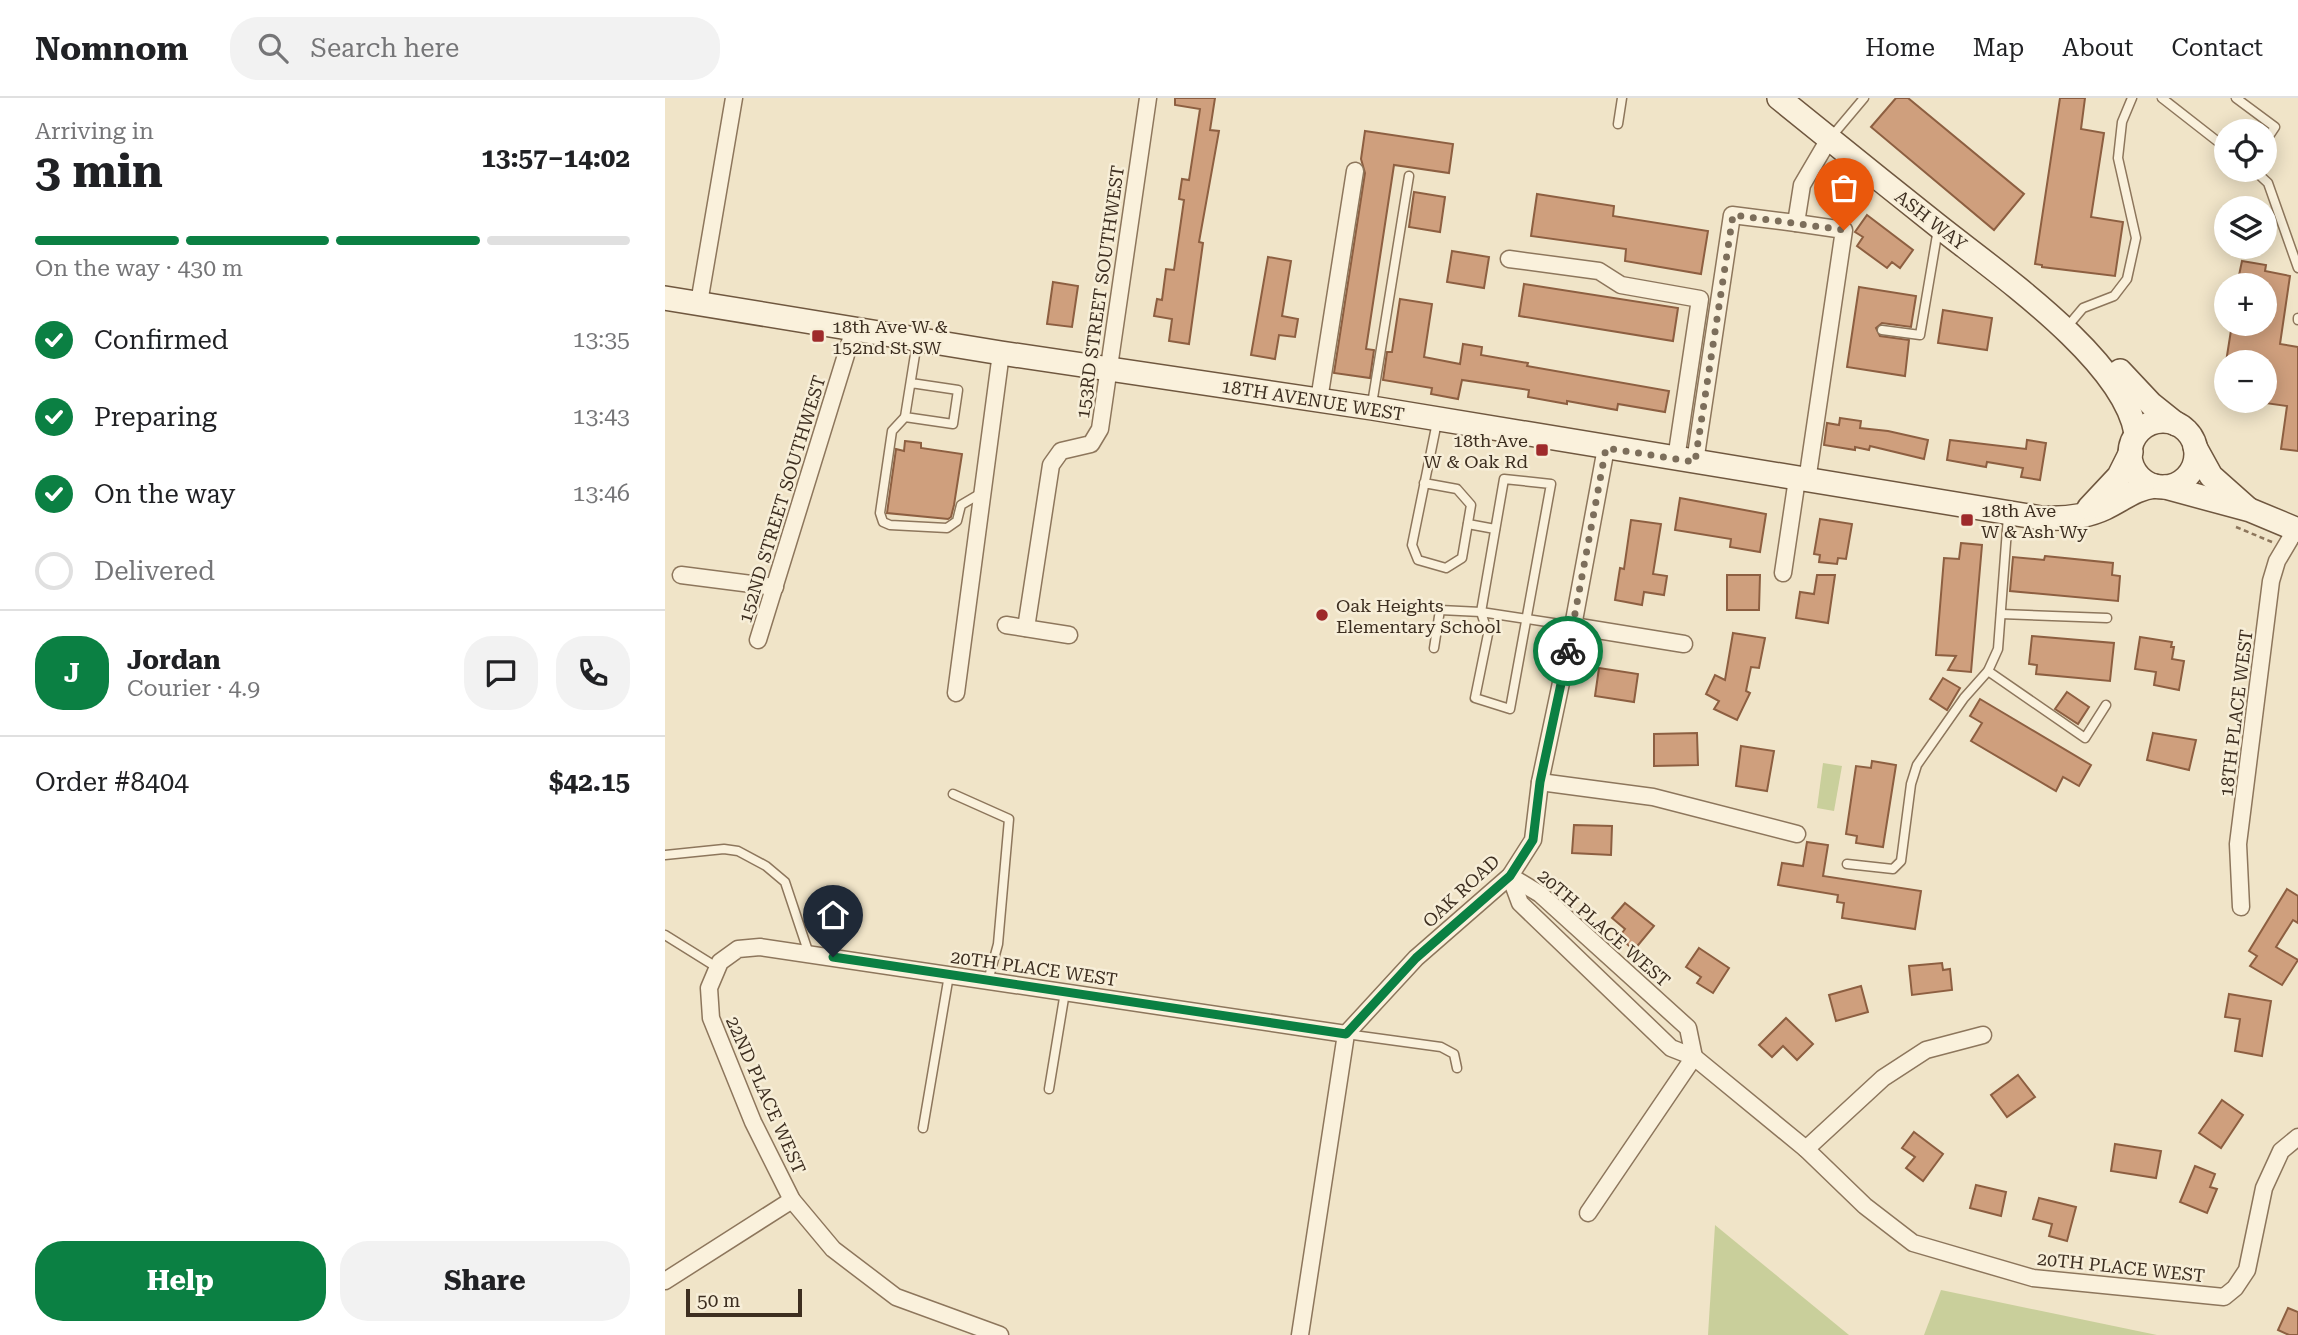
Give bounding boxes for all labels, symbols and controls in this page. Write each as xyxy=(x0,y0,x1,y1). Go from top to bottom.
search box xyxy=(230,17,720,80)
text: Nomnom xyxy=(35,29,188,68)
icon: search xyxy=(254,29,292,67)
text: Search here xyxy=(310,33,459,63)
text: Home xyxy=(1865,34,1935,62)
text: Map xyxy=(1973,34,2024,62)
text: About xyxy=(2062,34,2133,62)
text: Contact xyxy=(2171,34,2263,62)
text: Arriving in xyxy=(35,118,154,145)
map controls xyxy=(2214,119,2277,413)
button: locate xyxy=(2214,119,2277,182)
text: 13:57–14:02 xyxy=(481,143,630,173)
text: 3 min xyxy=(35,144,163,198)
pin xyxy=(1814,158,1874,230)
street label: 153RD STREET SOUTHWEST xyxy=(1072,164,1128,420)
icon: bag xyxy=(1825,169,1863,207)
street label: ASH WAY xyxy=(1891,185,1972,255)
button: layers xyxy=(2214,196,2277,259)
text: On the way · 430 m xyxy=(35,255,243,282)
button: + xyxy=(2214,273,2277,336)
place label: 18th Ave W & 152nd St SW xyxy=(832,316,948,358)
icon: check xyxy=(35,321,73,359)
text: Confirmed xyxy=(94,325,229,355)
text: 13:35 xyxy=(573,326,630,353)
marker: 18th Ave W & 152nd St SW xyxy=(810,328,826,344)
button: − xyxy=(2214,350,2277,413)
street label: 152ND STREET SOUTHWEST xyxy=(734,373,830,625)
street label: 18TH AVENUE WEST xyxy=(1220,375,1406,425)
icon: check xyxy=(35,398,73,436)
text: Preparing xyxy=(94,402,217,432)
text: 13:43 xyxy=(573,403,630,430)
place label: 18th Ave W & Oak Rd xyxy=(1423,430,1528,472)
marker: 18th Ave W & Oak Rd xyxy=(1534,442,1550,458)
icon: check xyxy=(35,475,73,513)
text: On the way xyxy=(94,479,235,509)
text: 13:46 xyxy=(573,480,630,507)
place label: 18th Ave W & Ash Wy xyxy=(1981,500,2088,542)
marker: 18th Ave W & Ash Wy xyxy=(1959,512,1975,528)
text: Delivered xyxy=(94,556,215,586)
place label: Oak Heights Elementary School xyxy=(1336,595,1501,637)
marker: Oak Heights Elementary School xyxy=(1314,607,1330,623)
courier xyxy=(1533,616,1603,686)
street label: 18TH PLACE WEST xyxy=(2215,628,2257,798)
icon: bike xyxy=(1549,632,1587,670)
button: chat xyxy=(464,636,538,710)
button: phone xyxy=(556,636,630,710)
text: Jordan xyxy=(127,645,221,675)
text: J xyxy=(64,658,80,688)
text: Courier · 4.9 xyxy=(127,675,260,702)
text: Order #8404 xyxy=(35,767,189,797)
text: $42.15 xyxy=(549,767,630,797)
street label: OAK ROAD xyxy=(1418,850,1504,932)
street label: 20TH PLACE WEST xyxy=(1534,865,1674,991)
pin xyxy=(803,885,863,957)
icon: home xyxy=(814,896,852,934)
street label: 20TH PLACE WEST xyxy=(949,946,1119,990)
street label: 22ND PLACE WEST xyxy=(722,1013,810,1177)
button: Help xyxy=(35,1241,326,1321)
button: Share xyxy=(340,1241,630,1321)
street label: 20TH PLACE WEST xyxy=(2036,1248,2206,1286)
scale bar xyxy=(686,1286,801,1318)
text: 50 m xyxy=(697,1289,740,1312)

